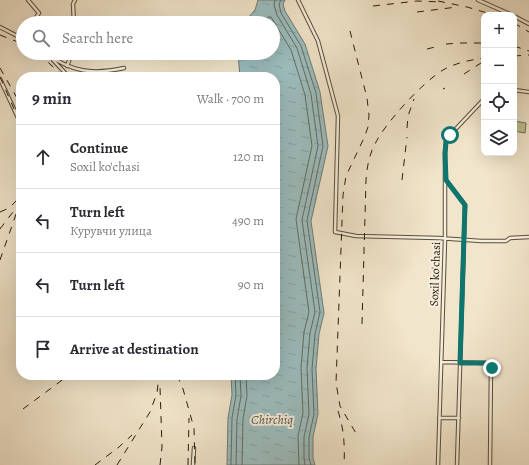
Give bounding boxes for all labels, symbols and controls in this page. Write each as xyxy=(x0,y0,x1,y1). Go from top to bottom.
map controls xyxy=(481,12,517,156)
button: + xyxy=(481,12,517,48)
search box xyxy=(16,16,280,60)
icon: search xyxy=(30,27,52,49)
text: Search here xyxy=(62,28,133,48)
button: − xyxy=(481,48,517,84)
button: locate xyxy=(481,84,517,120)
text: 9 min xyxy=(32,87,72,110)
text: Walk · 700 m xyxy=(197,90,264,107)
button: layers xyxy=(481,120,517,156)
route start xyxy=(441,126,459,144)
text: Continue xyxy=(70,138,128,158)
icon: ahead xyxy=(32,146,54,168)
text: 120 m xyxy=(233,148,264,165)
text: Soxil ko'chasi xyxy=(70,158,140,175)
text: Turn left xyxy=(70,202,125,222)
icon: left xyxy=(32,210,54,232)
text: 490 m xyxy=(232,212,264,229)
text: Курувчи улица xyxy=(70,222,152,239)
street label: Soxil ko'chasi xyxy=(426,241,444,307)
icon: left xyxy=(32,274,54,296)
text: Turn left xyxy=(70,275,125,295)
text: 90 m xyxy=(238,276,264,293)
icon: arrive xyxy=(32,338,54,360)
text: Arrive at destination xyxy=(70,339,199,359)
route end xyxy=(483,359,501,377)
water label: Chirchiq xyxy=(251,411,293,428)

